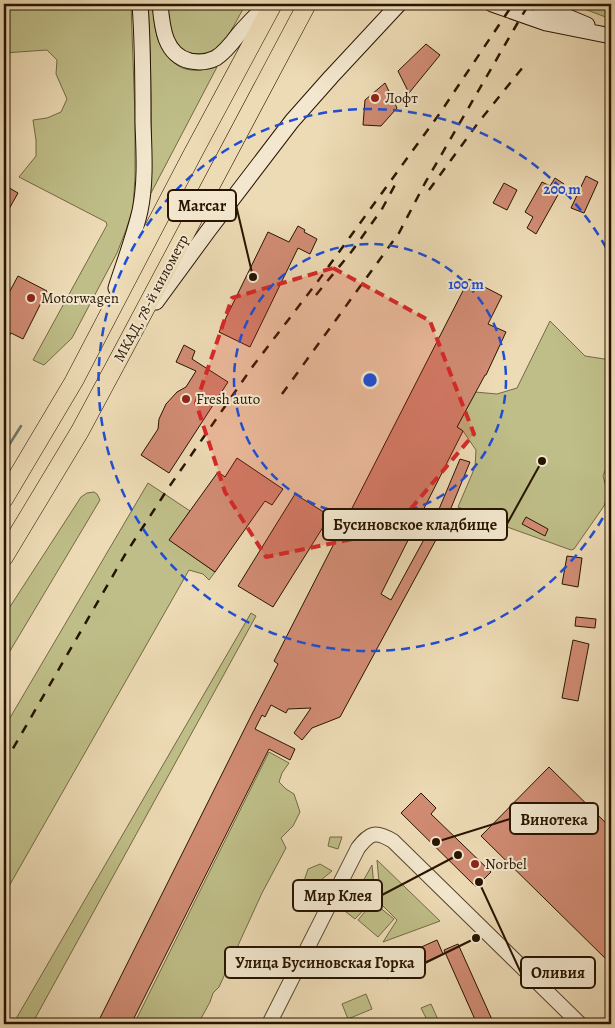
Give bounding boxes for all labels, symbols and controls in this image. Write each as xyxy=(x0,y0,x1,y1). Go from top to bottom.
place label: Лофт xyxy=(385,88,418,108)
marker: Лофт xyxy=(369,92,381,104)
text: 200 m xyxy=(543,179,581,199)
callout: Marcar xyxy=(168,190,236,221)
text: Marcar xyxy=(178,195,227,217)
street label: МКАД, 78-й километр xyxy=(109,231,193,365)
text: 100 m xyxy=(448,274,484,294)
place label: Motorwagen xyxy=(41,288,119,308)
marker: Motorwagen xyxy=(25,292,37,304)
centre of rings xyxy=(361,371,379,389)
place label: Fresh auto xyxy=(196,389,260,409)
marker: Fresh auto xyxy=(180,393,192,405)
callout: Бусиновское кладбище xyxy=(323,509,507,540)
text: Бусиновское кладбище xyxy=(333,514,497,536)
callout: Винотека xyxy=(510,803,598,834)
text: Винотека xyxy=(520,809,588,831)
place label: Norbel xyxy=(485,854,527,874)
marker: Norbel xyxy=(469,858,481,870)
callout: Мир Клея xyxy=(293,880,382,911)
text: Мир Клея xyxy=(304,885,372,907)
callout: Улица Бусиновская Горка xyxy=(225,947,425,978)
text: Улица Бусиновская Горка xyxy=(235,952,415,974)
callout: Оливия xyxy=(521,957,595,988)
text: Оливия xyxy=(531,962,585,984)

